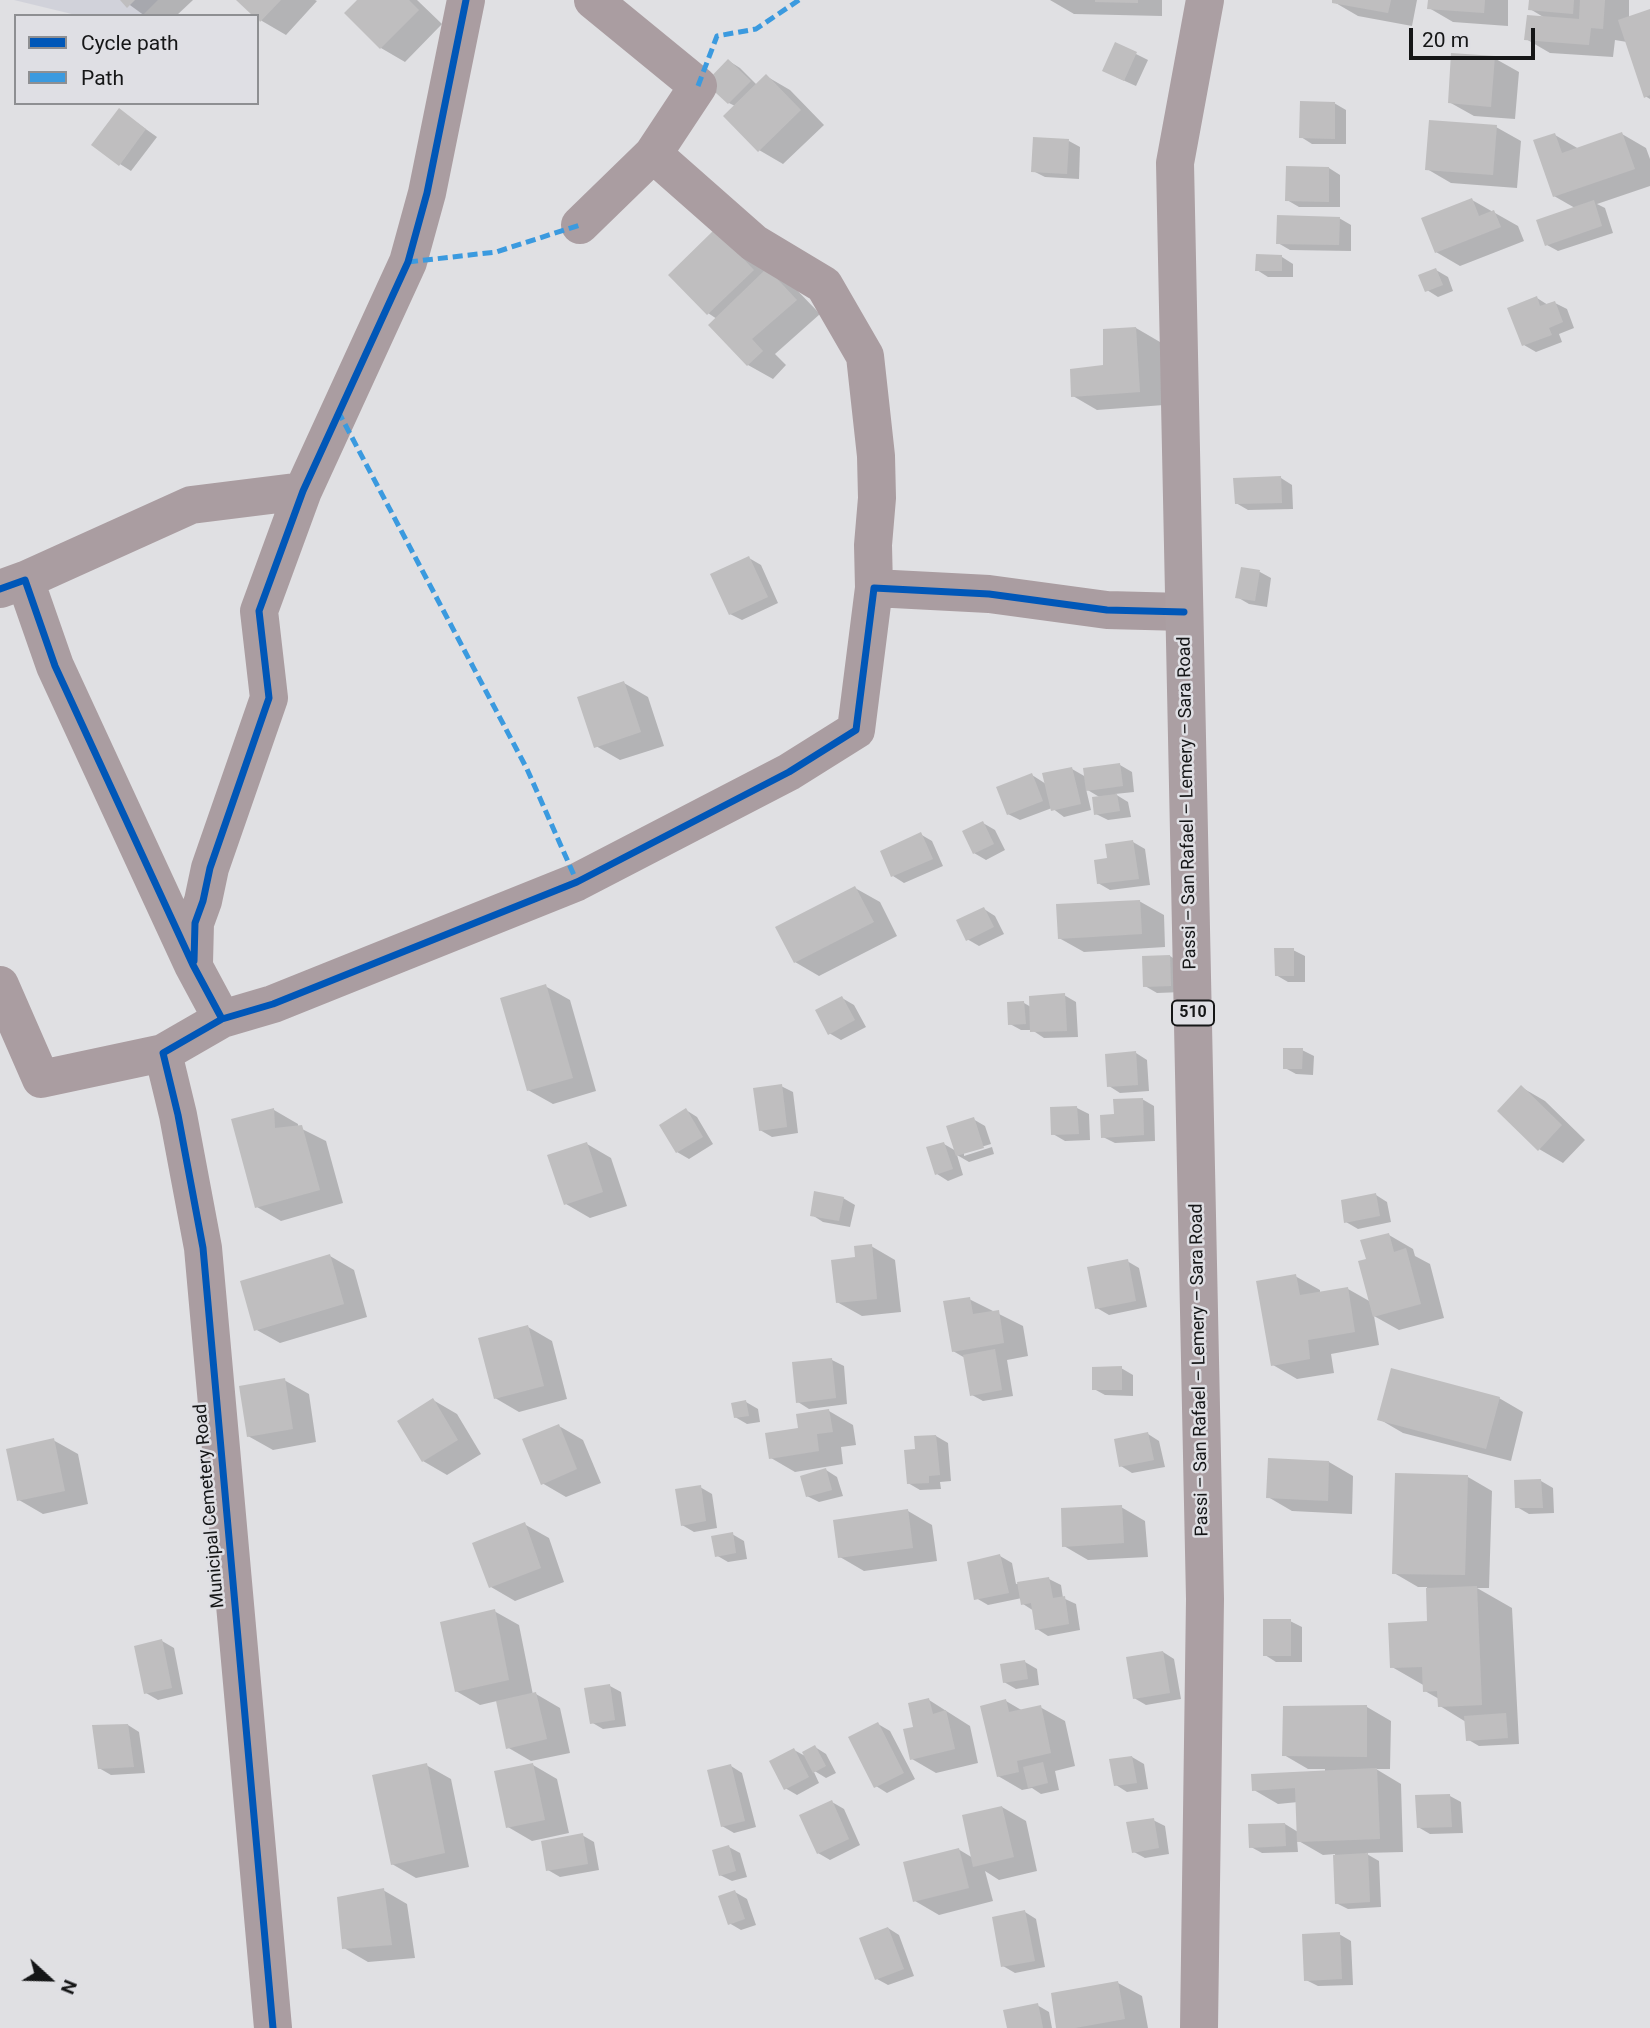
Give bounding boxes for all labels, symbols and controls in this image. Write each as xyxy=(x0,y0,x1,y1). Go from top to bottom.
legend xyxy=(14,14,259,105)
scale bar xyxy=(1412,14,1538,58)
text: 20 m xyxy=(1422,28,1469,52)
text: Cycle path xyxy=(81,31,179,55)
text: Path xyxy=(81,66,124,90)
street label: Passi – San Rafael – Lemery – Sara Road xyxy=(1174,636,1202,970)
road number: 510 xyxy=(1172,1001,1214,1026)
street label: Passi – San Rafael – Lemery – Sara Road xyxy=(1186,1203,1214,1537)
street label: Municipal Cemetery Road xyxy=(190,1403,230,1609)
north arrow xyxy=(14,1944,84,2014)
text: N xyxy=(56,1977,82,1998)

